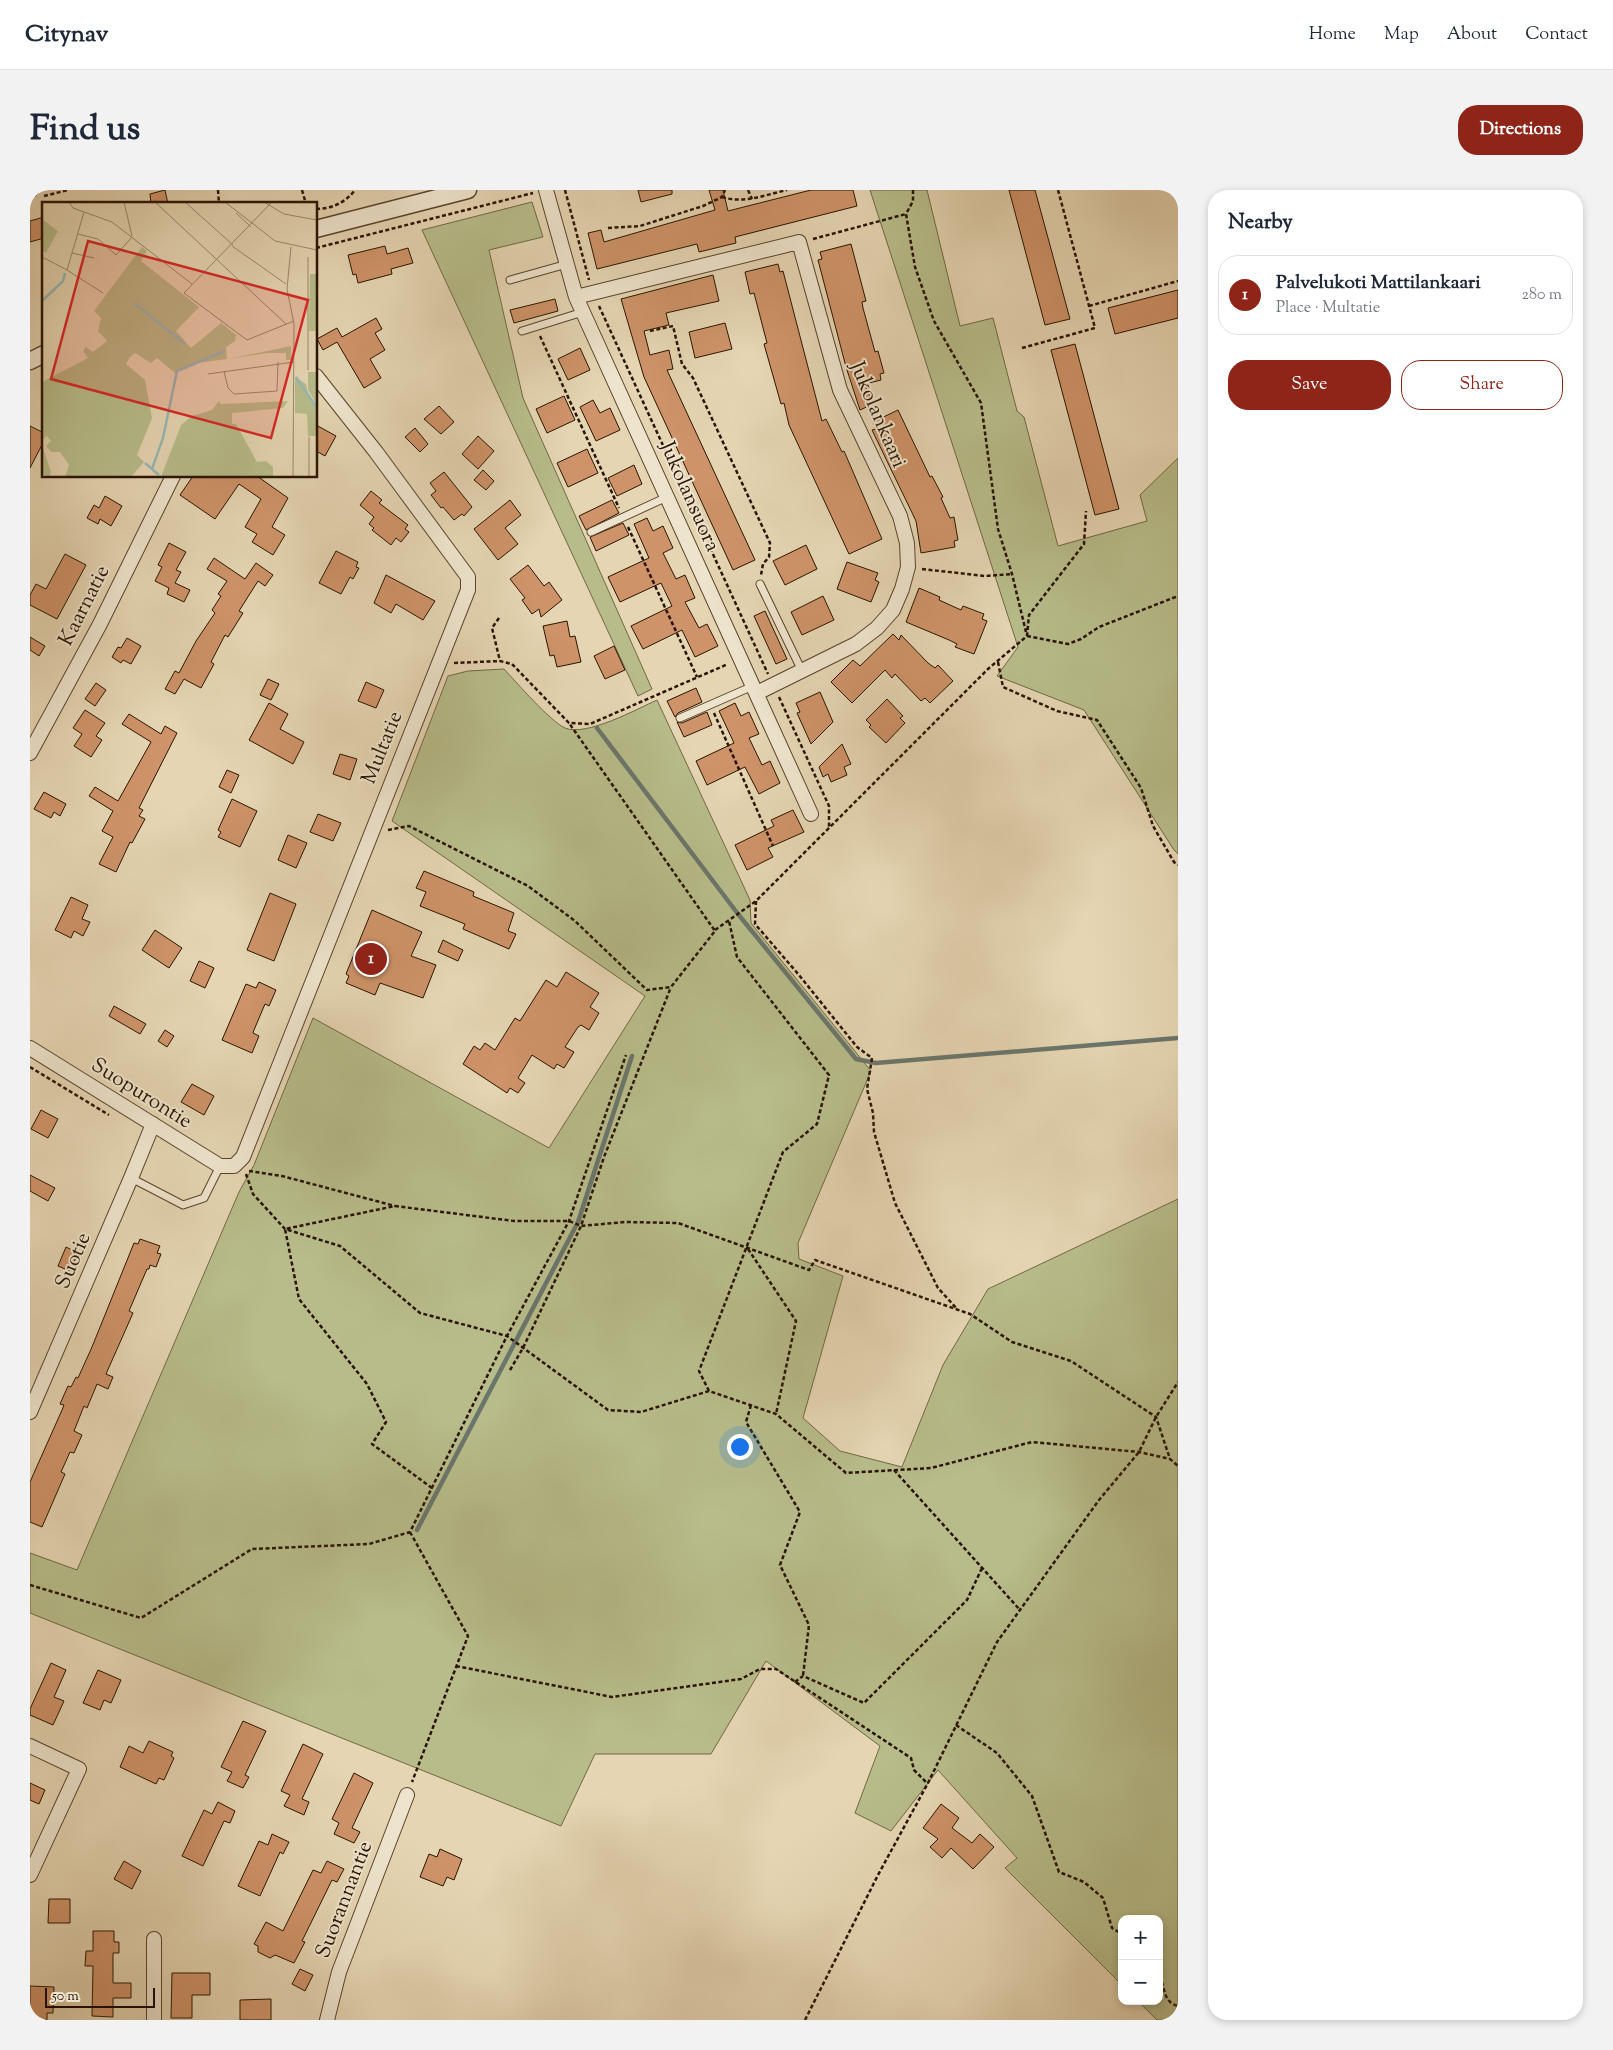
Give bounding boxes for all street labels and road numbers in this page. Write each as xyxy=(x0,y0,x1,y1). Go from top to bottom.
street label: Jukolankaari xyxy=(841,356,913,473)
street label: Jukolansuora xyxy=(651,436,727,557)
street label: Kaarnatie xyxy=(52,560,118,652)
street label: Multatie xyxy=(355,707,411,789)
street label: Suopurontie xyxy=(85,1051,197,1137)
street label: Suotie xyxy=(49,1228,99,1294)
street label: Suorannantie xyxy=(309,1837,381,1963)

